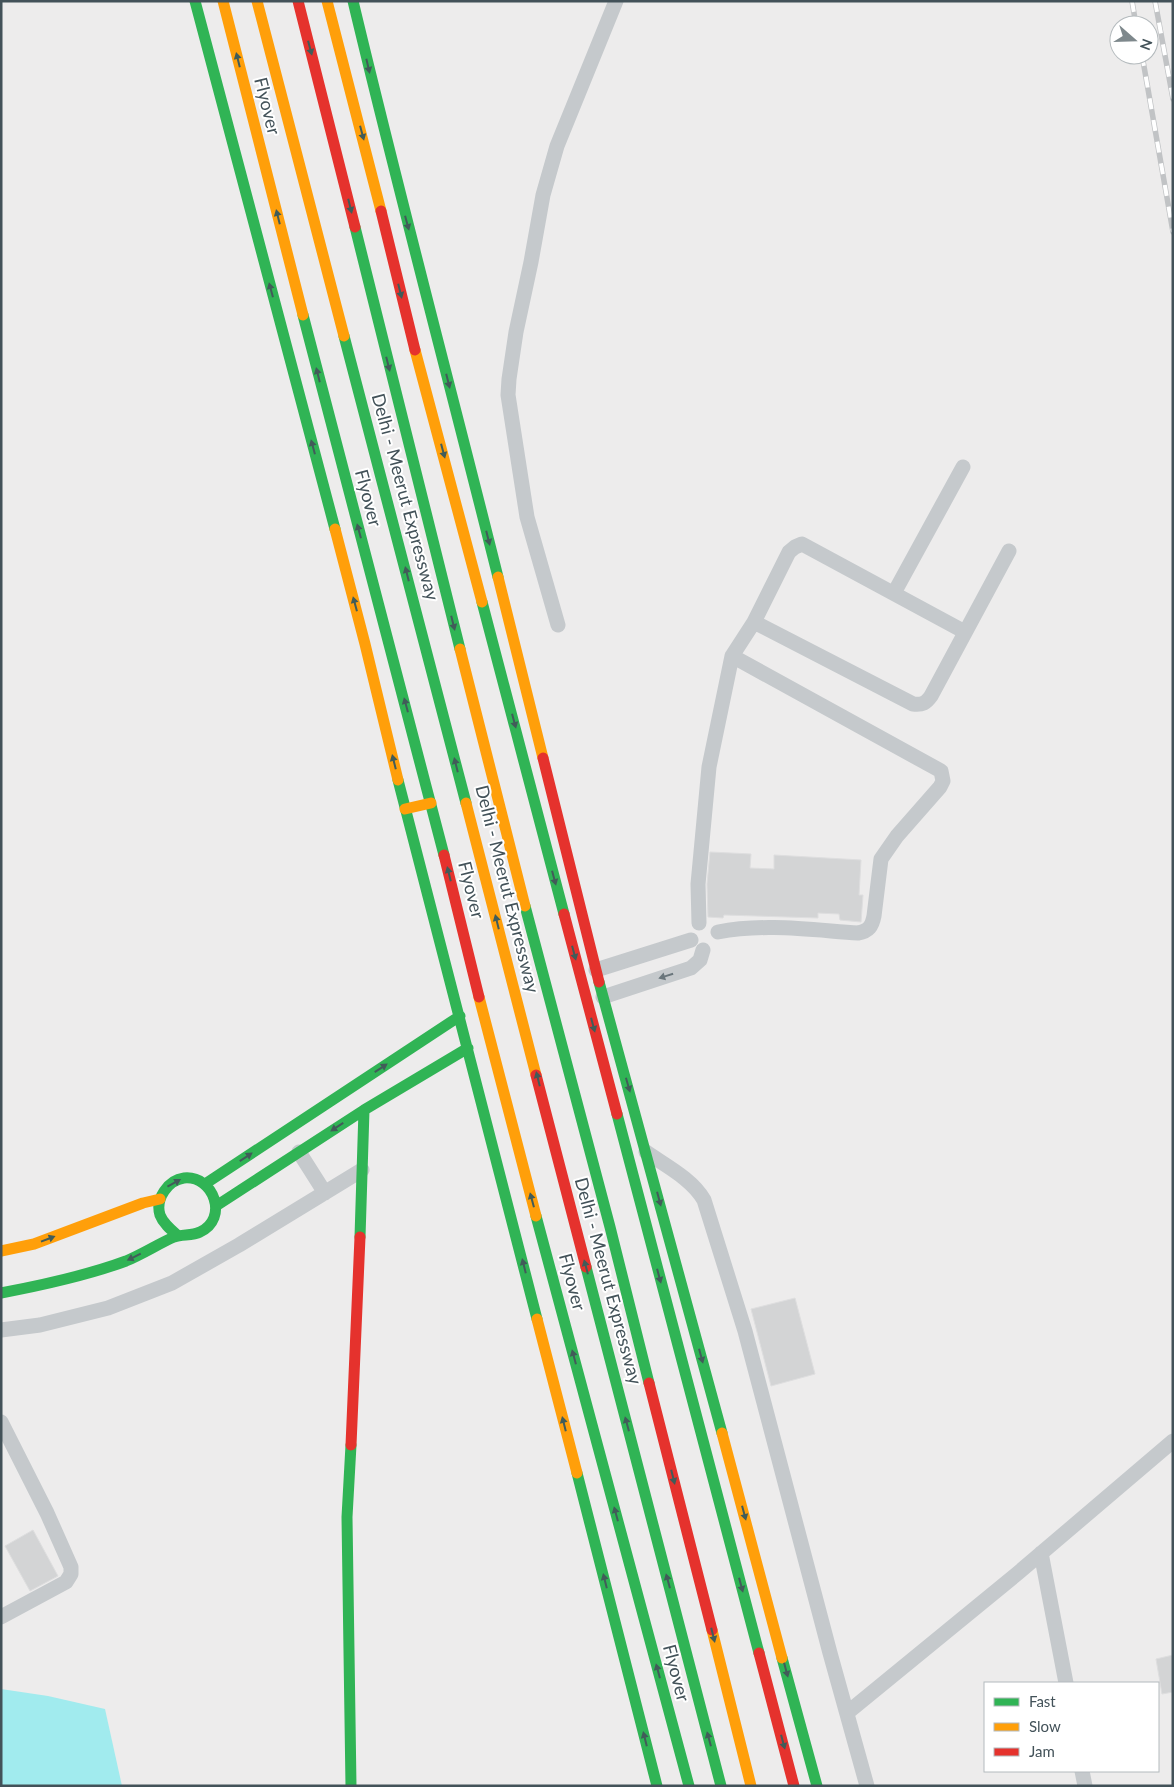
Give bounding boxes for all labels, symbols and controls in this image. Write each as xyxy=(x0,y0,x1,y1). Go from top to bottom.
north arrow xyxy=(1109,15,1159,65)
text: N xyxy=(1137,37,1157,53)
one-way arrow xyxy=(306,41,314,56)
one-way arrow xyxy=(234,52,242,67)
one-way arrow xyxy=(364,58,372,73)
street label: Flyover xyxy=(250,75,286,137)
one-way arrow xyxy=(358,125,366,140)
one-way arrow xyxy=(346,198,354,213)
one-way arrow xyxy=(274,210,282,225)
one-way arrow xyxy=(404,216,412,231)
one-way arrow xyxy=(267,283,275,298)
one-way arrow xyxy=(396,283,404,298)
one-way arrow xyxy=(385,356,393,371)
one-way arrow xyxy=(314,367,322,382)
one-way arrow xyxy=(445,373,453,388)
street label: Delhi - Meerut Expressway xyxy=(368,391,444,603)
one-way arrow xyxy=(309,440,317,455)
one-way arrow xyxy=(439,444,447,459)
street label: Flyover xyxy=(351,467,387,529)
one-way arrow xyxy=(354,523,362,538)
one-way arrow xyxy=(484,531,492,546)
one-way arrow xyxy=(403,566,411,581)
one-way arrow xyxy=(350,597,358,612)
one-way arrow xyxy=(450,616,458,631)
one-way arrow xyxy=(401,697,409,712)
one-way arrow xyxy=(510,713,518,728)
one-way arrow xyxy=(390,754,398,769)
one-way arrow xyxy=(452,757,460,772)
street label: Delhi - Meerut Expressway xyxy=(471,783,545,996)
street label: Flyover xyxy=(454,859,490,921)
one-way arrow xyxy=(445,866,453,881)
one-way arrow xyxy=(550,871,558,886)
one-way arrow xyxy=(493,915,501,930)
one-way arrow xyxy=(570,946,578,961)
one-way arrow xyxy=(658,973,673,981)
one-way arrow xyxy=(589,1017,597,1032)
one-way arrow xyxy=(375,1063,388,1072)
one-way arrow xyxy=(533,1072,541,1087)
one-way arrow xyxy=(624,1078,632,1093)
one-way arrow xyxy=(330,1123,343,1132)
one-way arrow xyxy=(239,1152,252,1162)
street label: Delhi - Meerut Expressway xyxy=(571,1175,647,1387)
one-way arrow xyxy=(167,1179,182,1187)
one-way arrow xyxy=(655,1192,663,1207)
one-way arrow xyxy=(528,1193,536,1208)
one-way arrow xyxy=(41,1235,56,1242)
street label: Flyover xyxy=(555,1251,591,1313)
one-way arrow xyxy=(126,1253,141,1261)
one-way arrow xyxy=(520,1259,528,1274)
one-way arrow xyxy=(582,1259,590,1274)
one-way arrow xyxy=(656,1268,664,1283)
one-way arrow xyxy=(698,1349,706,1364)
one-way arrow xyxy=(570,1350,578,1365)
one-way arrow xyxy=(560,1416,568,1431)
one-way arrow xyxy=(623,1416,631,1432)
one-way arrow xyxy=(669,1470,677,1485)
one-way arrow xyxy=(740,1505,748,1520)
one-way arrow xyxy=(612,1507,620,1522)
one-way arrow xyxy=(601,1574,609,1589)
one-way arrow xyxy=(664,1574,672,1589)
one-way arrow xyxy=(737,1578,745,1593)
one-way arrow xyxy=(709,1627,717,1642)
street label: Flyover xyxy=(659,1642,695,1704)
one-way arrow xyxy=(782,1662,790,1677)
one-way arrow xyxy=(654,1663,662,1679)
legend xyxy=(984,1682,1159,1772)
text: Fast xyxy=(1029,1692,1056,1710)
text: Slow xyxy=(1029,1717,1061,1735)
one-way arrow xyxy=(641,1731,649,1746)
one-way arrow xyxy=(704,1731,712,1746)
one-way arrow xyxy=(779,1735,787,1750)
text: Jam xyxy=(1029,1742,1055,1760)

